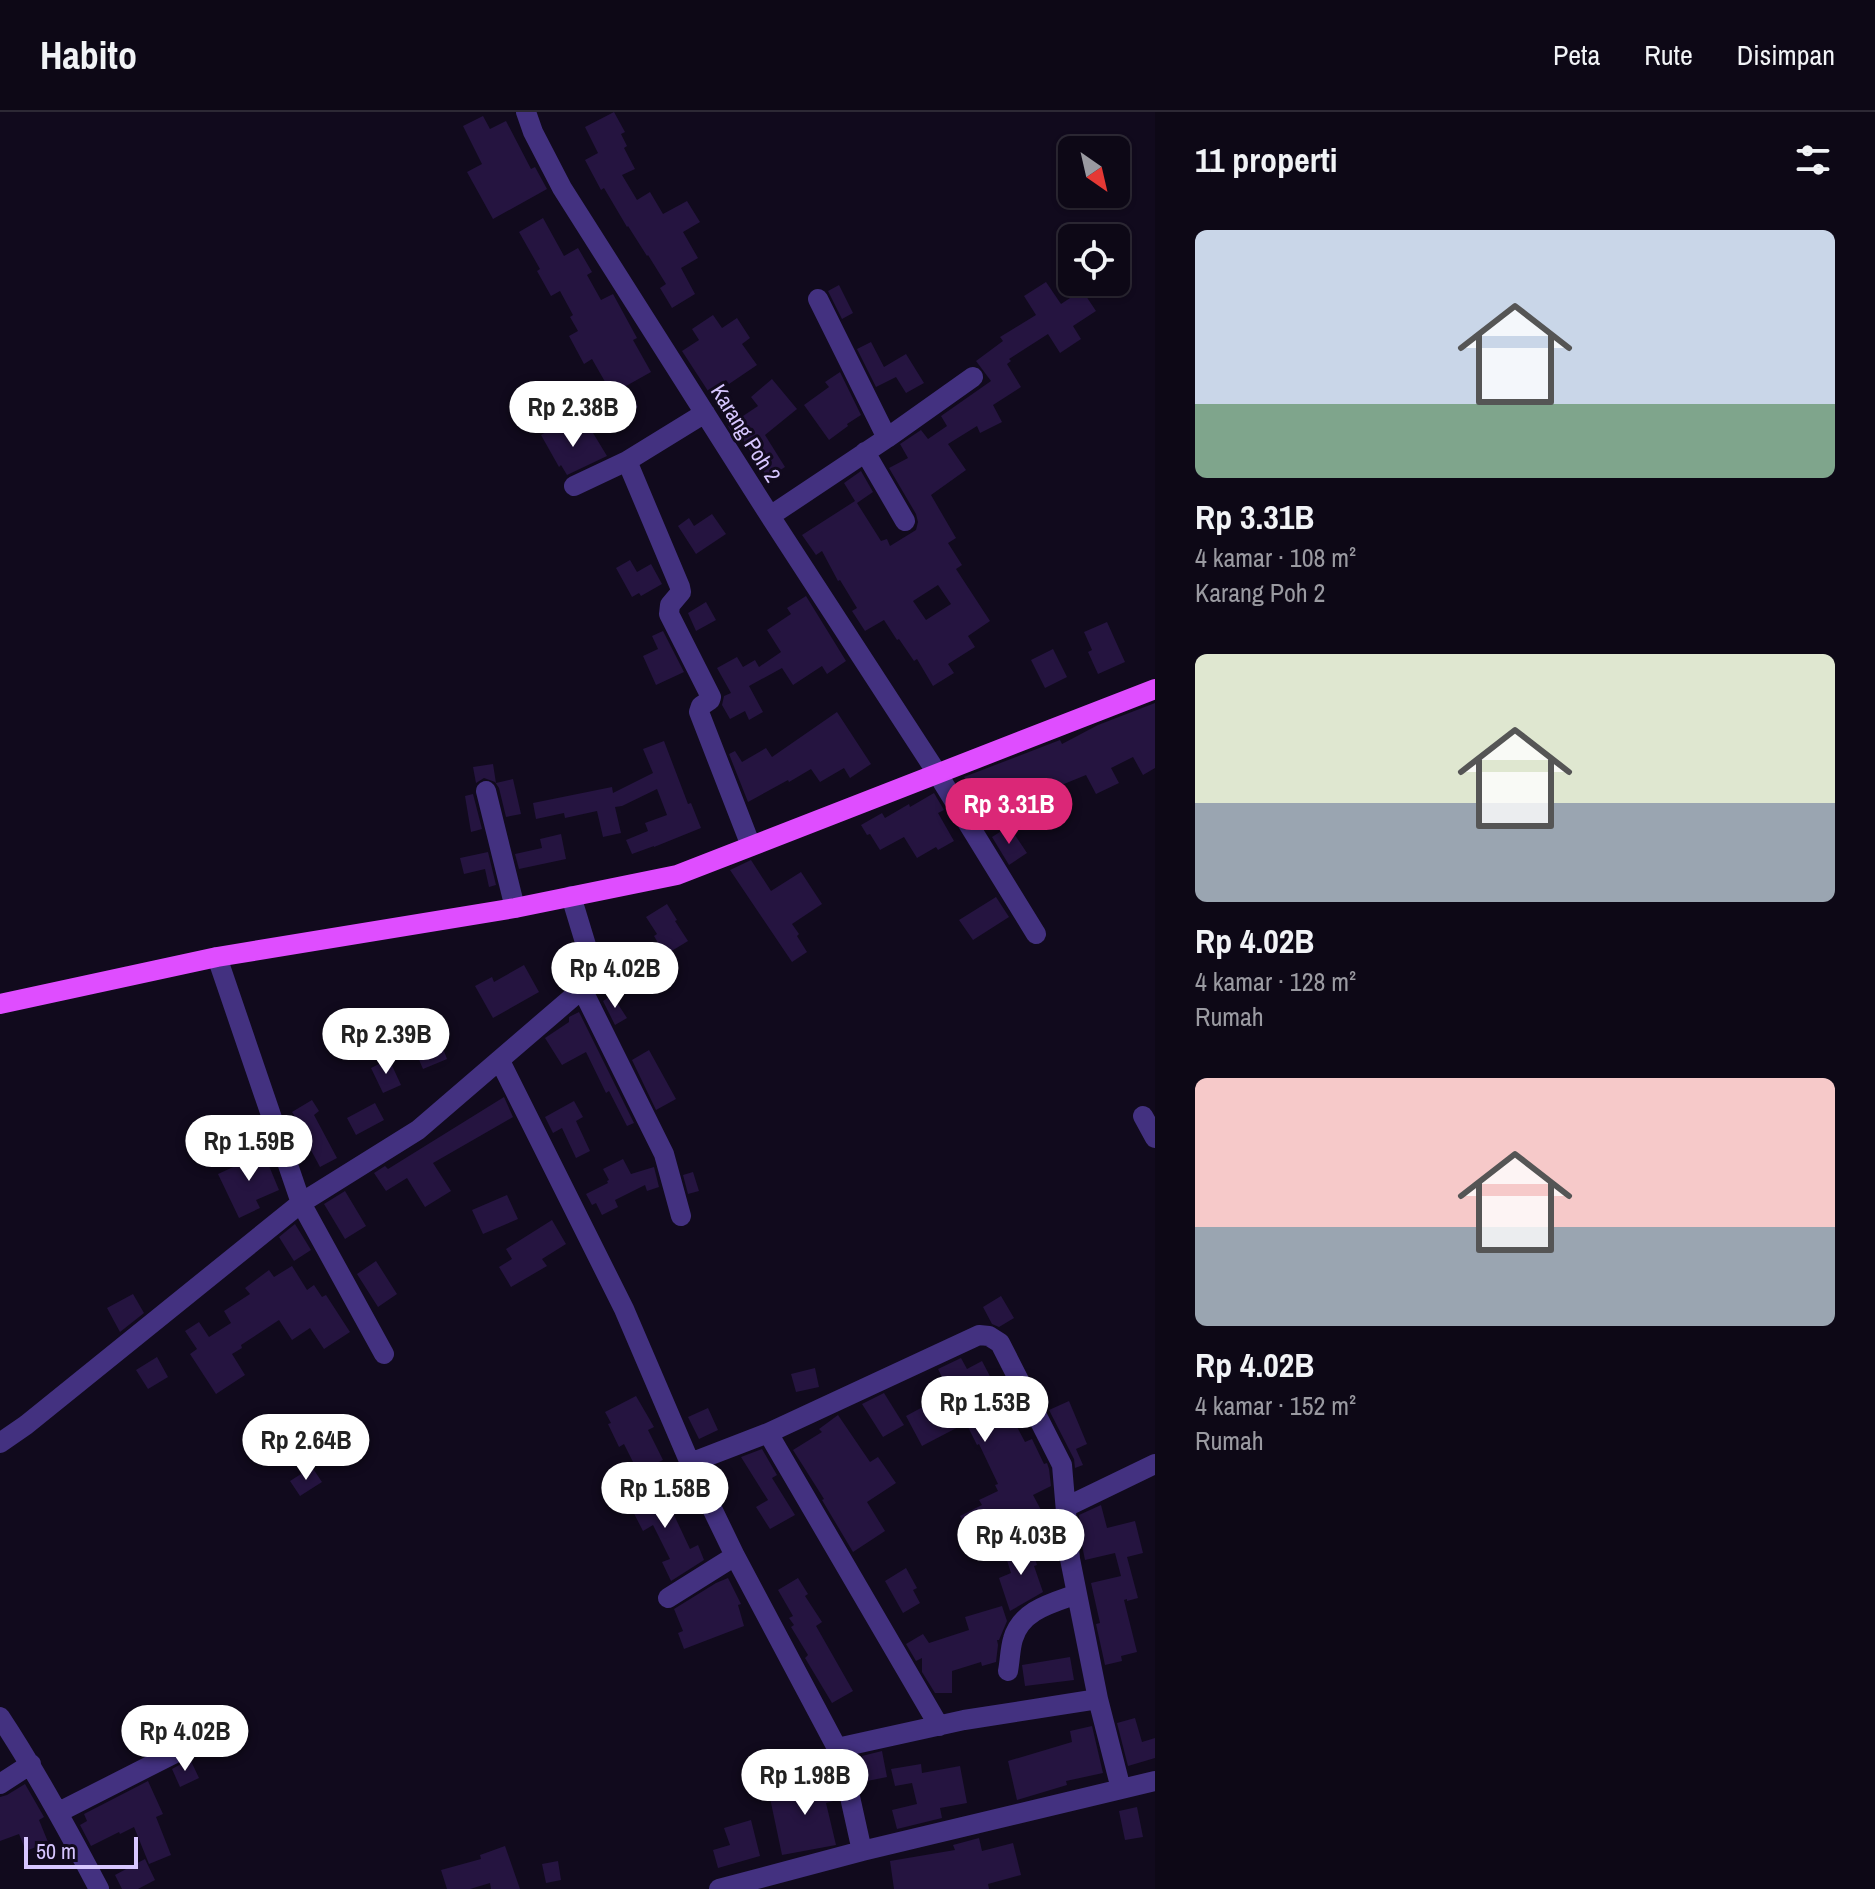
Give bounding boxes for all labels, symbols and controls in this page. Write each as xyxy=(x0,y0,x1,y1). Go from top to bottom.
text: Habito xyxy=(40,30,137,81)
text: Peta xyxy=(1553,36,1600,74)
text: Rute xyxy=(1644,36,1693,74)
text: Disimpan xyxy=(1737,36,1835,74)
north arrow xyxy=(1058,136,1130,208)
map controls xyxy=(1058,136,1130,296)
text: 11 properti xyxy=(1195,137,1338,183)
icon: filters xyxy=(1791,138,1835,182)
button: locate xyxy=(1058,224,1130,296)
icon: home xyxy=(1443,282,1587,426)
street label: Karang Poh 2 xyxy=(704,378,788,488)
pin: Rp 2.38B xyxy=(490,381,656,449)
text: Rp 2.38B xyxy=(527,389,619,424)
text: Rp 3.31B xyxy=(1195,494,1314,540)
text: 4 kamar · 108 m² xyxy=(1195,540,1356,575)
text: Karang Poh 2 xyxy=(1195,575,1325,610)
icon: home xyxy=(1443,706,1587,850)
pin: Rp 3.31B xyxy=(926,778,1092,846)
text: Rp 3.31B xyxy=(963,786,1055,821)
text: Rp 4.02B xyxy=(1195,918,1314,964)
pin: Rp 4.02B xyxy=(532,942,698,1010)
text: Rp 4.02B xyxy=(569,950,661,985)
text: 4 kamar · 128 m² xyxy=(1195,964,1356,999)
text: Rumah xyxy=(1195,999,1264,1034)
pin: Rp 2.39B xyxy=(303,1008,469,1076)
text: Rp 2.39B xyxy=(340,1016,432,1051)
pin: Rp 1.59B xyxy=(166,1115,332,1183)
text: Rp 1.59B xyxy=(203,1123,295,1158)
icon: home xyxy=(1443,1130,1587,1274)
text: Rp 4.02B xyxy=(1195,1342,1314,1388)
pin: Rp 1.53B xyxy=(902,1376,1068,1444)
text: Rp 1.53B xyxy=(939,1384,1031,1419)
text: 4 kamar · 152 m² xyxy=(1195,1388,1356,1423)
pin: Rp 2.64B xyxy=(223,1414,389,1482)
text: Rp 2.64B xyxy=(260,1422,352,1457)
text: Rumah xyxy=(1195,1423,1264,1458)
pin: Rp 1.58B xyxy=(582,1462,748,1530)
text: Rp 1.58B xyxy=(619,1470,711,1505)
pin: Rp 4.03B xyxy=(938,1509,1104,1577)
text: Rp 4.03B xyxy=(975,1517,1067,1552)
pin: Rp 4.02B xyxy=(102,1705,268,1773)
text: Rp 4.02B xyxy=(139,1713,231,1748)
pin: Rp 1.98B xyxy=(722,1749,888,1817)
text: Rp 1.98B xyxy=(759,1757,851,1792)
scale bar xyxy=(24,1833,138,1869)
text: 50 m xyxy=(36,1836,76,1866)

